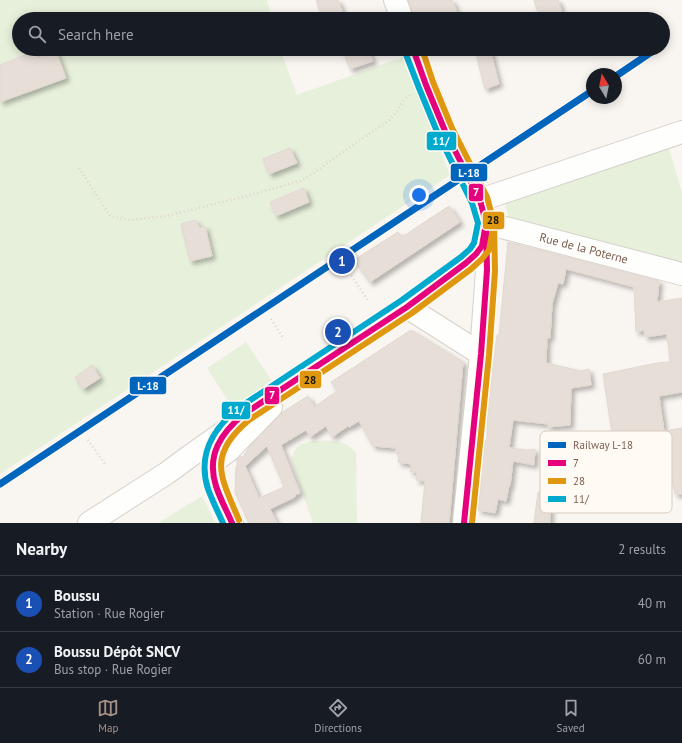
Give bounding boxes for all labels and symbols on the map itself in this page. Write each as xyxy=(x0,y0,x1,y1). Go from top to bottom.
north arrow xyxy=(586,68,622,104)
line badge: 11/ xyxy=(426,131,457,151)
text: 11/ xyxy=(433,134,450,148)
line badge: L-18 xyxy=(450,163,488,182)
text: L-18 xyxy=(458,166,480,180)
line badge: 7 xyxy=(468,183,484,202)
your location xyxy=(409,185,429,205)
text: 7 xyxy=(473,185,479,199)
line badge: 28 xyxy=(482,211,505,230)
text: 28 xyxy=(487,213,499,227)
street label: Rue de la Poterne xyxy=(538,229,630,267)
pin: 1 xyxy=(329,246,355,276)
pin: 2 xyxy=(325,317,351,347)
line badge: 28 xyxy=(299,370,322,389)
text: 28 xyxy=(304,373,316,387)
line badge: L-18 xyxy=(129,376,167,395)
text: L-18 xyxy=(137,379,159,393)
line badge: 7 xyxy=(264,386,280,405)
text: 7 xyxy=(269,388,275,402)
line badge: 11/ xyxy=(221,401,251,420)
text: 11/ xyxy=(228,403,245,417)
legend xyxy=(540,431,672,513)
text: Railway L-18 xyxy=(573,438,633,452)
text: 7 xyxy=(573,456,579,470)
text: 28 xyxy=(573,474,585,488)
text: 11/ xyxy=(573,492,590,506)

